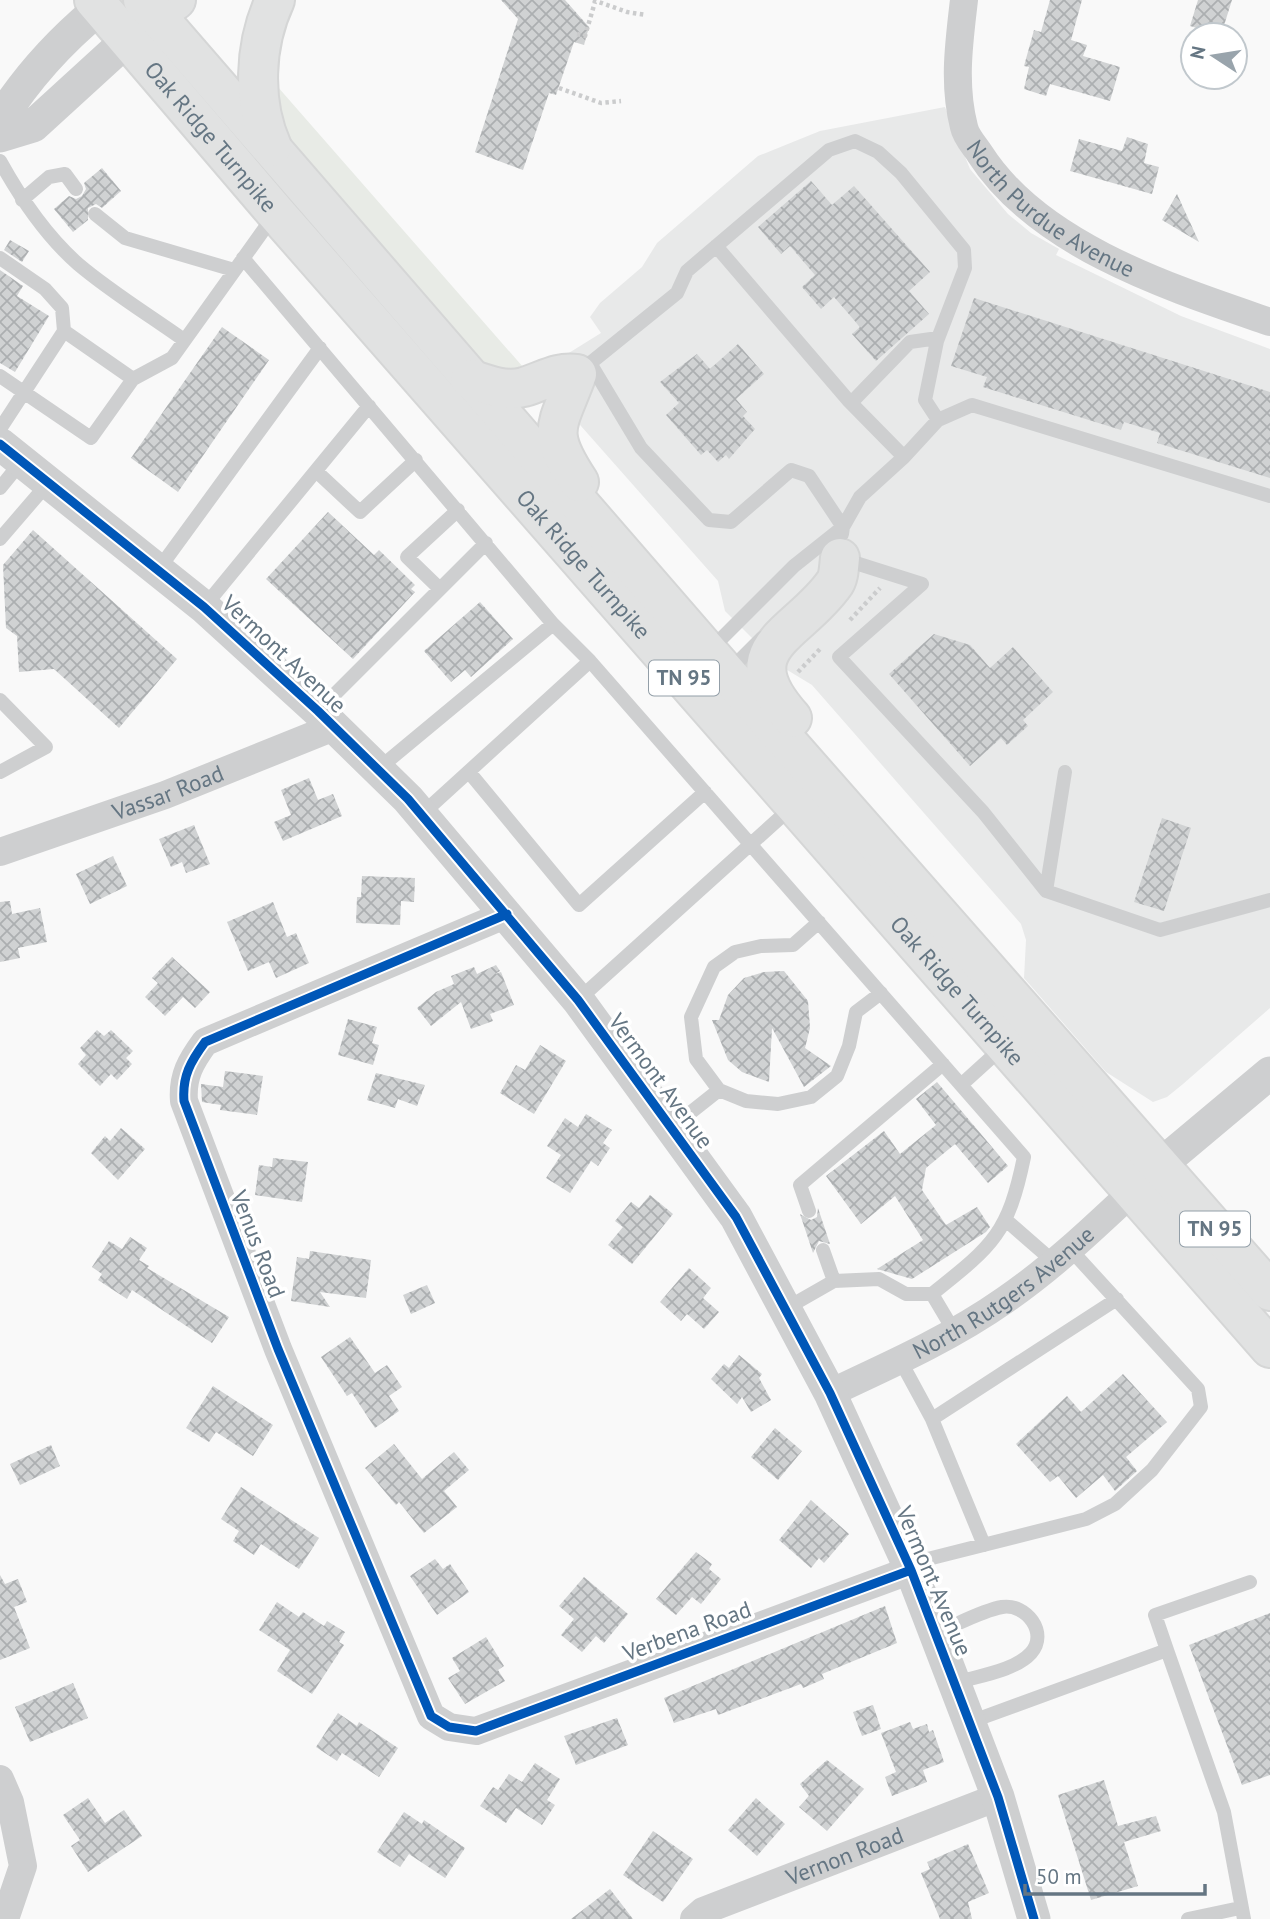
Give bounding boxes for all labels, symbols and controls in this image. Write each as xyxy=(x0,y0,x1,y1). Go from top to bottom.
north arrow xyxy=(1179,21,1249,91)
text: N xyxy=(1184,44,1210,61)
street label: Oak Ridge Turnpike xyxy=(139,55,284,218)
street label: North Purdue Avenue xyxy=(961,134,1139,283)
street label: Oak Ridge Turnpike xyxy=(511,483,657,645)
street label: Vermont Avenue xyxy=(215,588,353,719)
road number: TN 95 xyxy=(649,660,719,696)
street label: Vassar Road xyxy=(107,758,228,827)
street label: Oak Ridge Turnpike xyxy=(884,910,1031,1071)
street label: Vermont Avenue xyxy=(602,1007,720,1154)
street label: Venus Road xyxy=(224,1185,292,1302)
road number: TN 95 xyxy=(1180,1212,1250,1246)
street label: North Rutgers Avenue xyxy=(908,1220,1100,1365)
street label: Vermont Avenue xyxy=(889,1501,979,1660)
street label: Verbena Road xyxy=(618,1594,755,1667)
street label: Vernon Road xyxy=(781,1820,907,1892)
scale bar xyxy=(1025,1853,1205,1897)
text: 50 m xyxy=(1036,1863,1082,1890)

